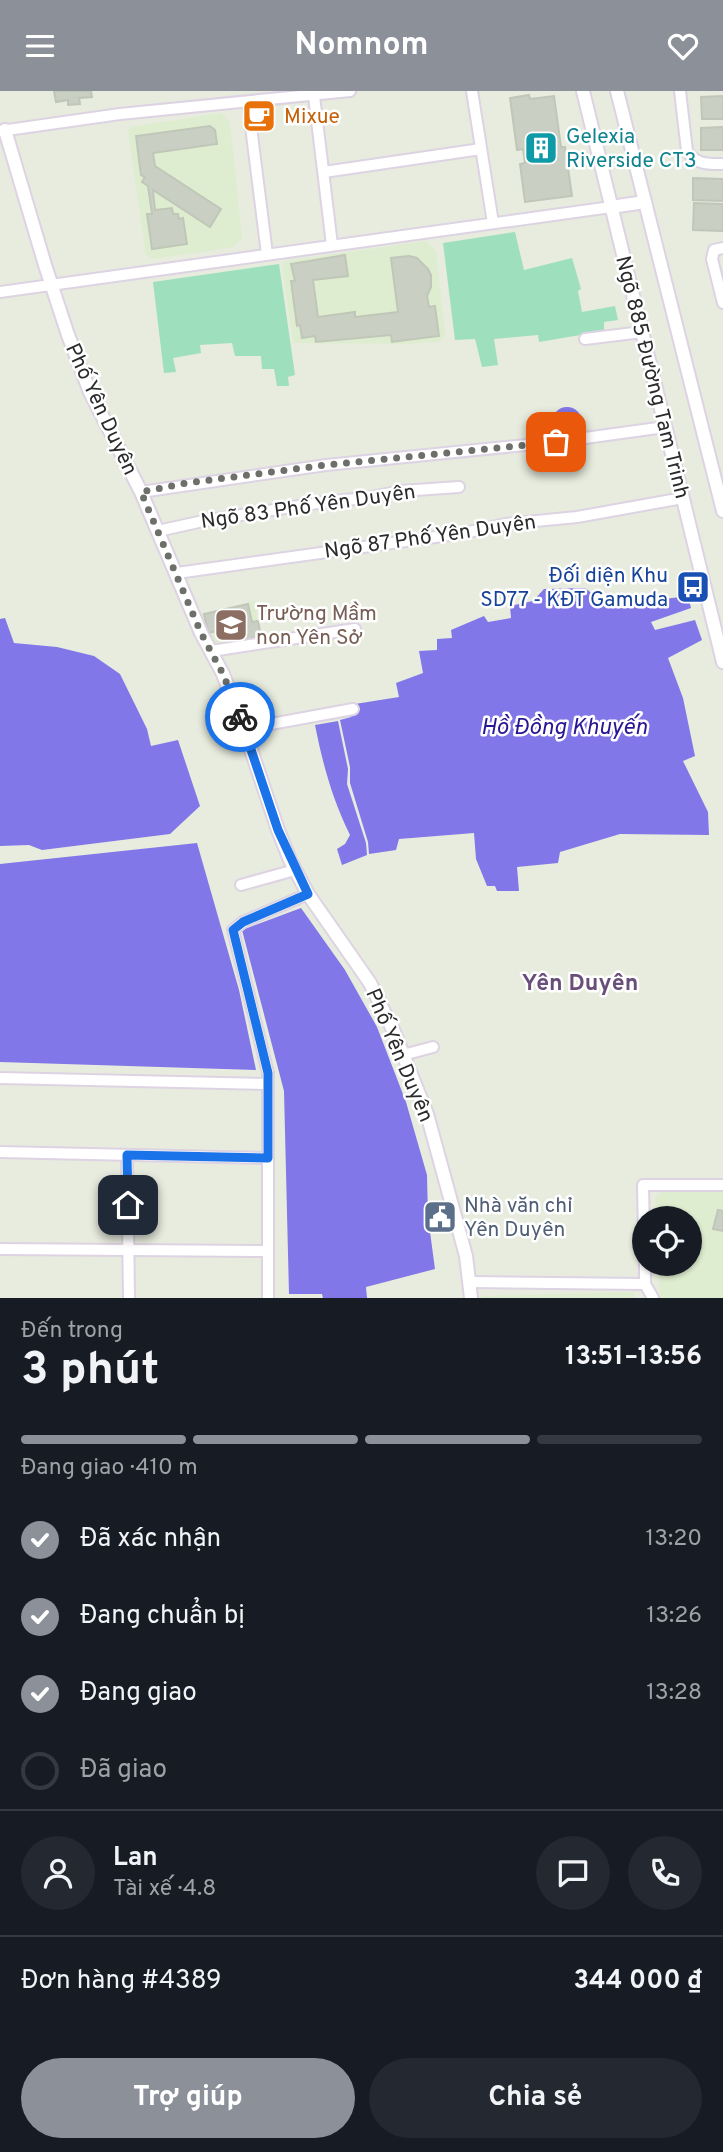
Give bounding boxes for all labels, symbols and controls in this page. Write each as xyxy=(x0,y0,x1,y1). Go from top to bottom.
text: Nomnom xyxy=(295,26,428,66)
icon: menu xyxy=(21,27,59,65)
icon: heart xyxy=(664,27,702,65)
cafe icon: Mixue xyxy=(240,97,278,135)
place label: Mixue xyxy=(284,104,340,131)
place label: Gelexia Riverside CT3 xyxy=(566,124,697,175)
building icon: Gelexia Riverside CT3 xyxy=(522,129,560,167)
street label: Ngõ 885 Đường Tam Trinh xyxy=(608,253,695,502)
street label: Phố Yên Duyên xyxy=(58,339,143,480)
pin xyxy=(526,412,586,472)
icon: bag xyxy=(537,423,575,461)
street label: Ngõ 83 Phố Yên Duyên xyxy=(199,479,417,536)
street label: Ngõ 87 Phố Yên Duyên xyxy=(323,509,538,566)
place label: Đối diện Khu SD77 - KĐT Gamuda xyxy=(480,563,668,614)
bus stop icon: Đối diện Khu SD77 - KĐT Gamuda xyxy=(674,568,712,606)
place label: Trường Mầm non Yên Sở xyxy=(256,601,377,652)
school or university icon: Trường Mầm non Yên Sở xyxy=(212,606,250,644)
courier xyxy=(205,682,275,752)
icon: bike xyxy=(221,698,259,736)
water label: Hồ Đồng Khuyến xyxy=(481,713,648,743)
district label: Yên Duyên xyxy=(522,970,638,999)
street label: Phố Yên Duyên xyxy=(358,985,439,1126)
pin xyxy=(98,1175,158,1235)
icon: home xyxy=(109,1186,147,1224)
place label: Nhà văn chỉ Yên Duyên xyxy=(464,1193,572,1244)
public building icon: Nhà văn chỉ Yên Duyên xyxy=(421,1198,459,1236)
map controls xyxy=(632,1206,702,1276)
button: locate xyxy=(632,1206,702,1276)
text: Đến trong xyxy=(21,1317,123,1346)
text: 13:51–13:56 xyxy=(565,1341,702,1374)
text: 3 phút xyxy=(21,1342,159,1401)
text: Đang giao · 410 m xyxy=(21,1454,198,1483)
icon: check xyxy=(21,1521,59,1559)
text: Đã xác nhận xyxy=(80,1523,221,1556)
text: 13:20 xyxy=(646,1525,702,1554)
icon: check xyxy=(21,1598,59,1636)
text: Đang chuẩn bị xyxy=(80,1600,245,1633)
text: 13:26 xyxy=(647,1602,702,1631)
icon: check xyxy=(21,1675,59,1713)
text: Đang giao xyxy=(80,1677,197,1710)
text: 13:28 xyxy=(646,1679,702,1708)
text: Đã giao xyxy=(80,1754,167,1787)
button: person xyxy=(21,1836,95,1910)
button: chat xyxy=(536,1836,610,1910)
button: phone xyxy=(628,1836,702,1910)
text: Lan xyxy=(113,1842,158,1875)
text: Tài xế · 4.8 xyxy=(113,1875,216,1904)
text: Đơn hàng #4389 xyxy=(21,1965,222,1998)
text: 344 000 ₫ xyxy=(574,1965,702,1998)
button: Trợ giúp xyxy=(21,2058,355,2138)
button: Chia sẻ xyxy=(369,2058,702,2138)

